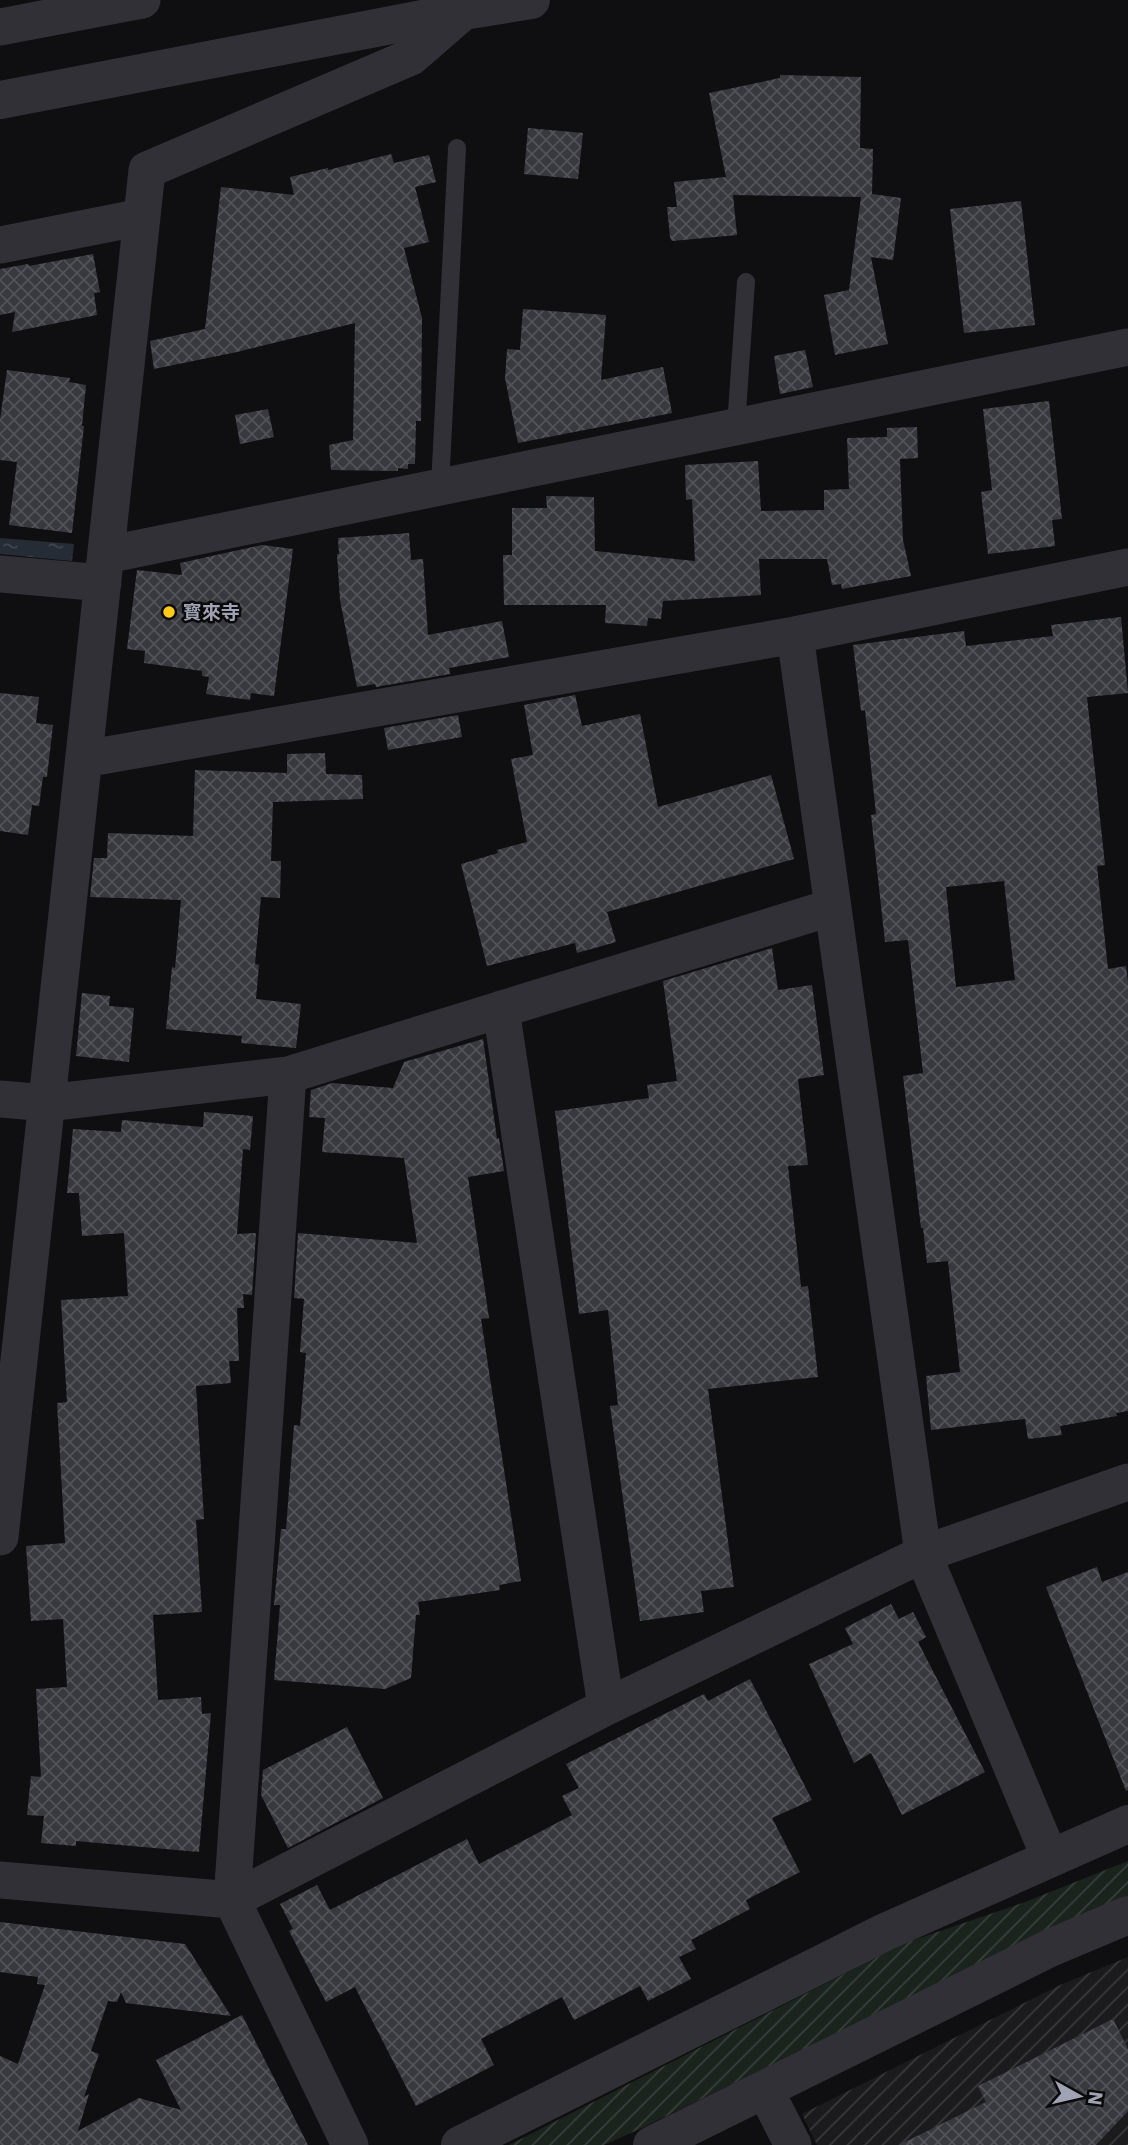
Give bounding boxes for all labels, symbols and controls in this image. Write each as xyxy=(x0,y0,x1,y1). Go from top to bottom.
place label: 寳來寺 xyxy=(183,600,240,624)
marker: 寳來寺 xyxy=(161,604,177,620)
north arrow xyxy=(1044,2061,1114,2131)
text: N xyxy=(1083,2090,1109,2107)

